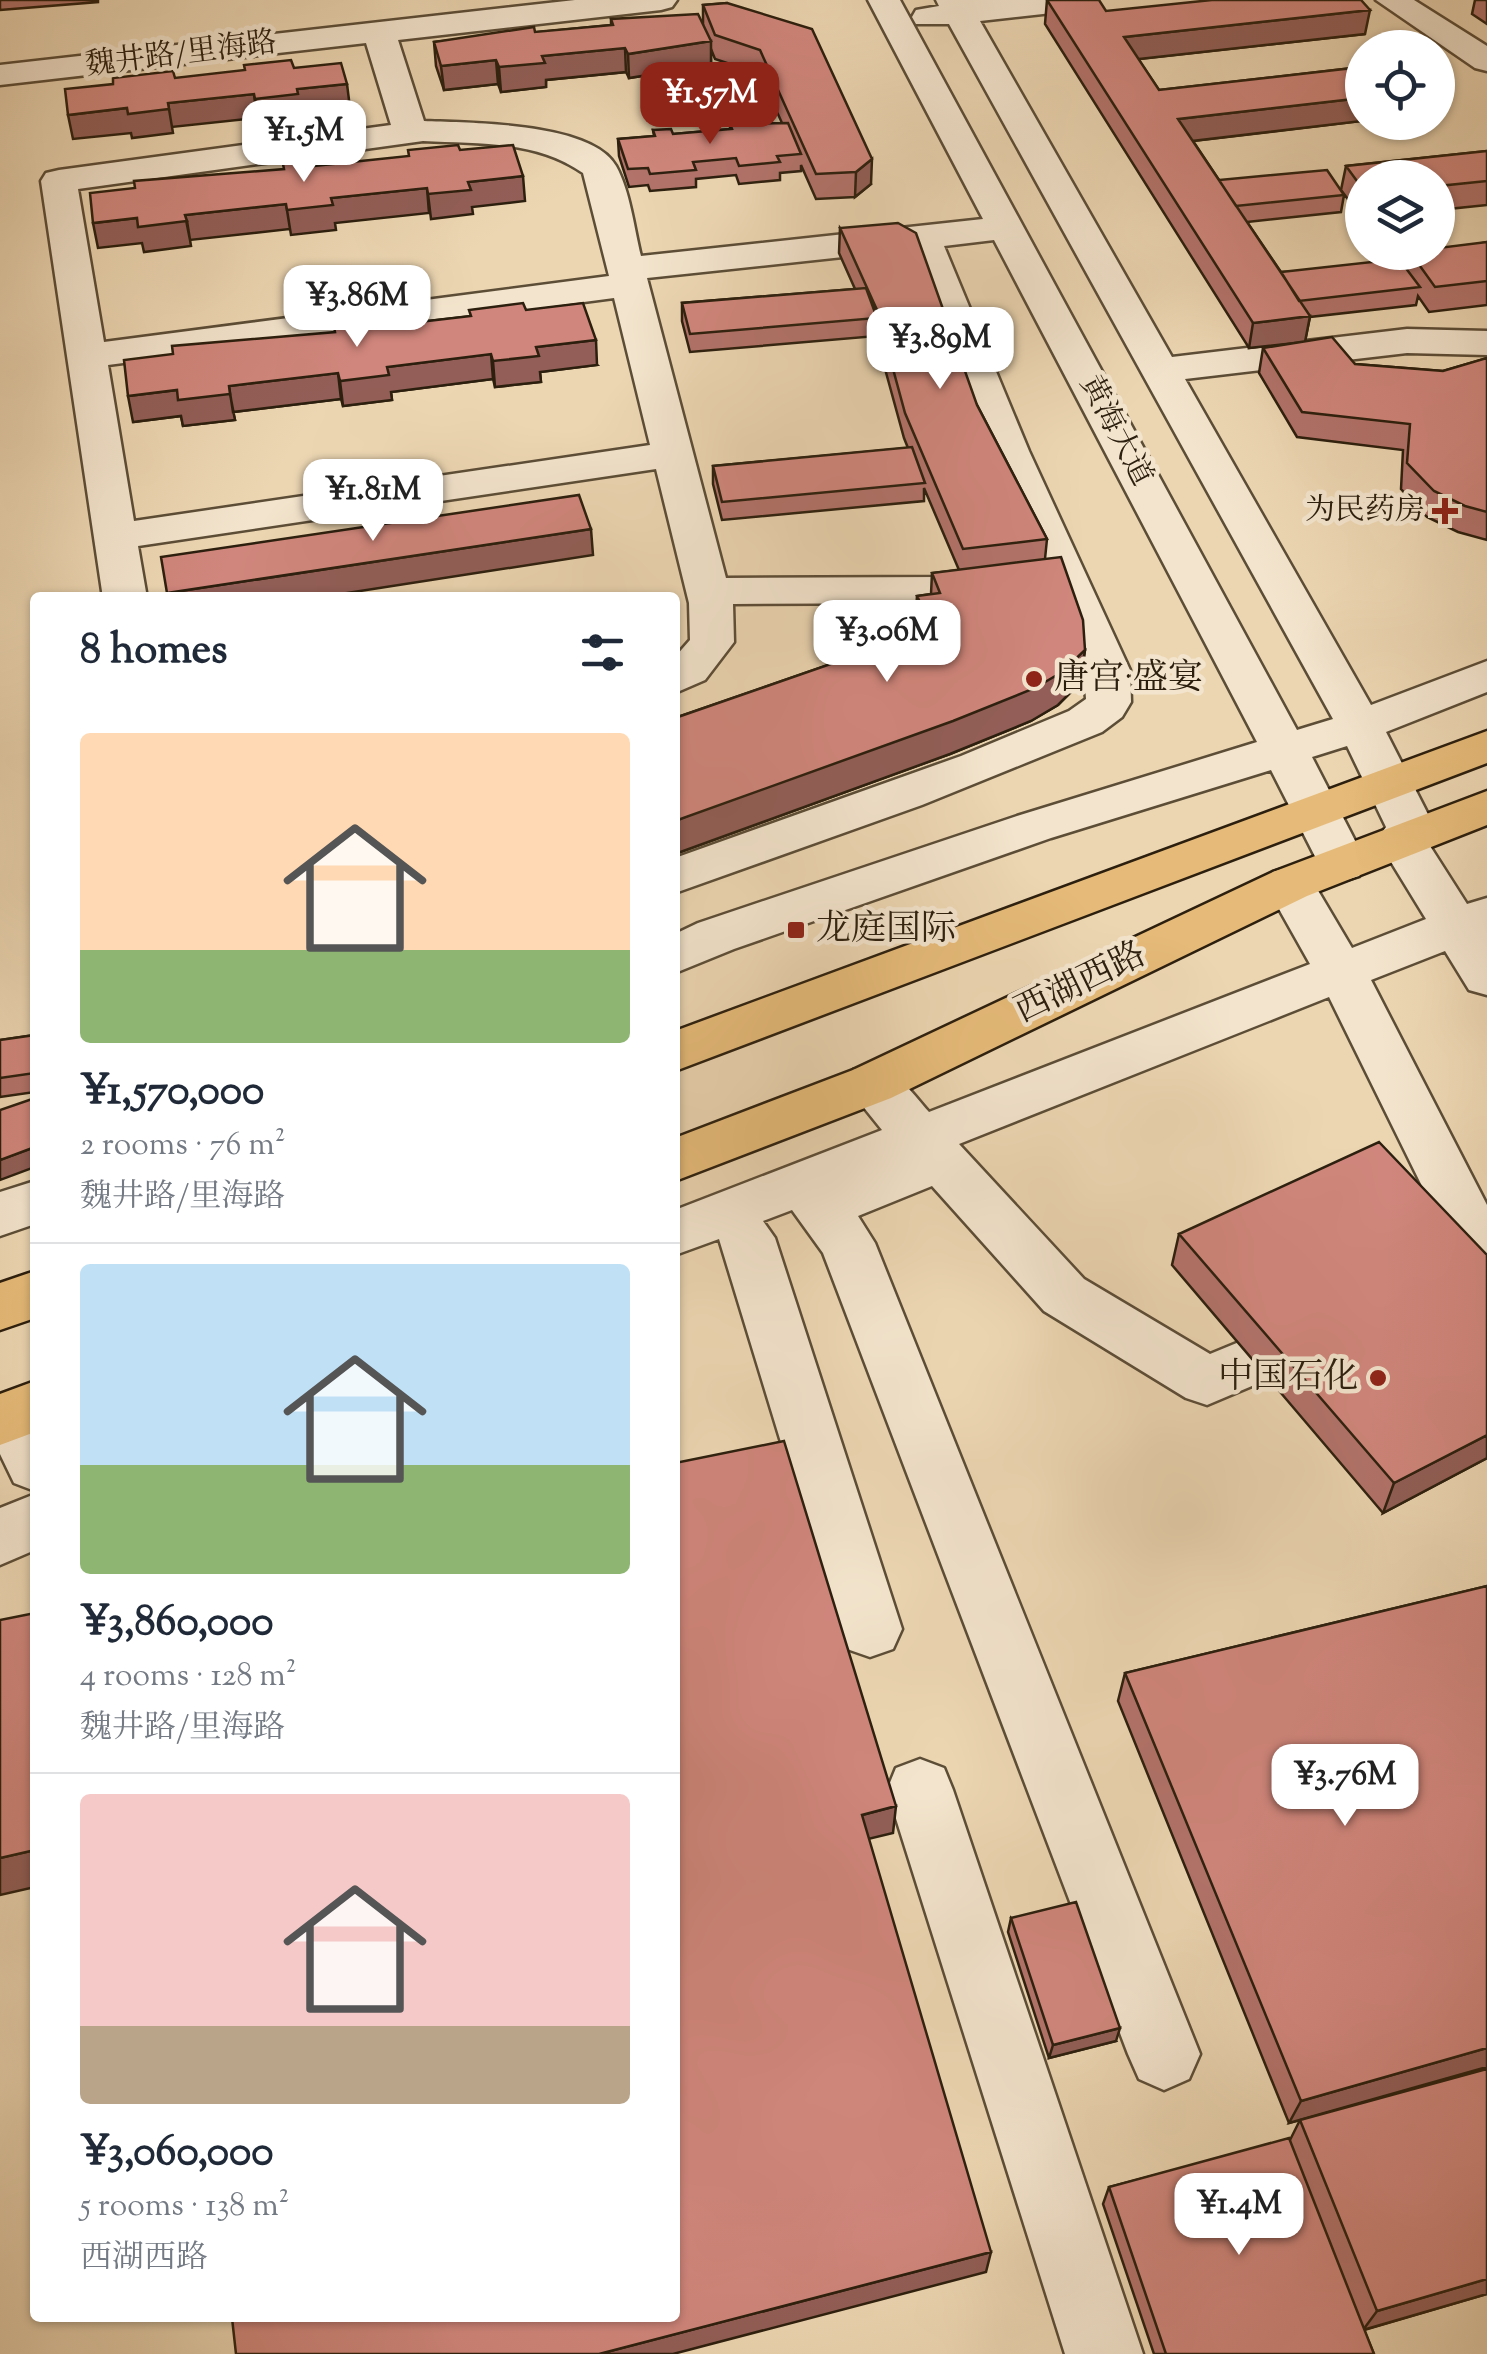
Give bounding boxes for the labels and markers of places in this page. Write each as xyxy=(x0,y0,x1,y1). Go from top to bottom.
pin: ¥1.57M xyxy=(629,62,791,147)
pin: ¥1.5M xyxy=(234,100,374,185)
pin: ¥3.86M xyxy=(276,265,438,350)
pin: ¥3.89M xyxy=(859,307,1021,392)
pin: ¥1.81M xyxy=(292,459,454,544)
place label: 为民药房 xyxy=(1305,490,1425,533)
marker: 为民药房 xyxy=(1434,500,1456,522)
pin: ¥3.06M xyxy=(806,600,968,685)
place label: 唐宫·盛宴 xyxy=(1054,654,1203,705)
marker: 唐宫·盛宴 xyxy=(1023,668,1045,690)
place label: 龙庭国际 xyxy=(816,905,956,956)
marker: 龙庭国际 xyxy=(785,919,807,941)
place label: 中国石化 xyxy=(1218,1353,1358,1404)
marker: 中国石化 xyxy=(1367,1367,1389,1389)
pin: ¥3.76M xyxy=(1264,1744,1426,1829)
pin: ¥1.4M xyxy=(1169,2173,1309,2258)

